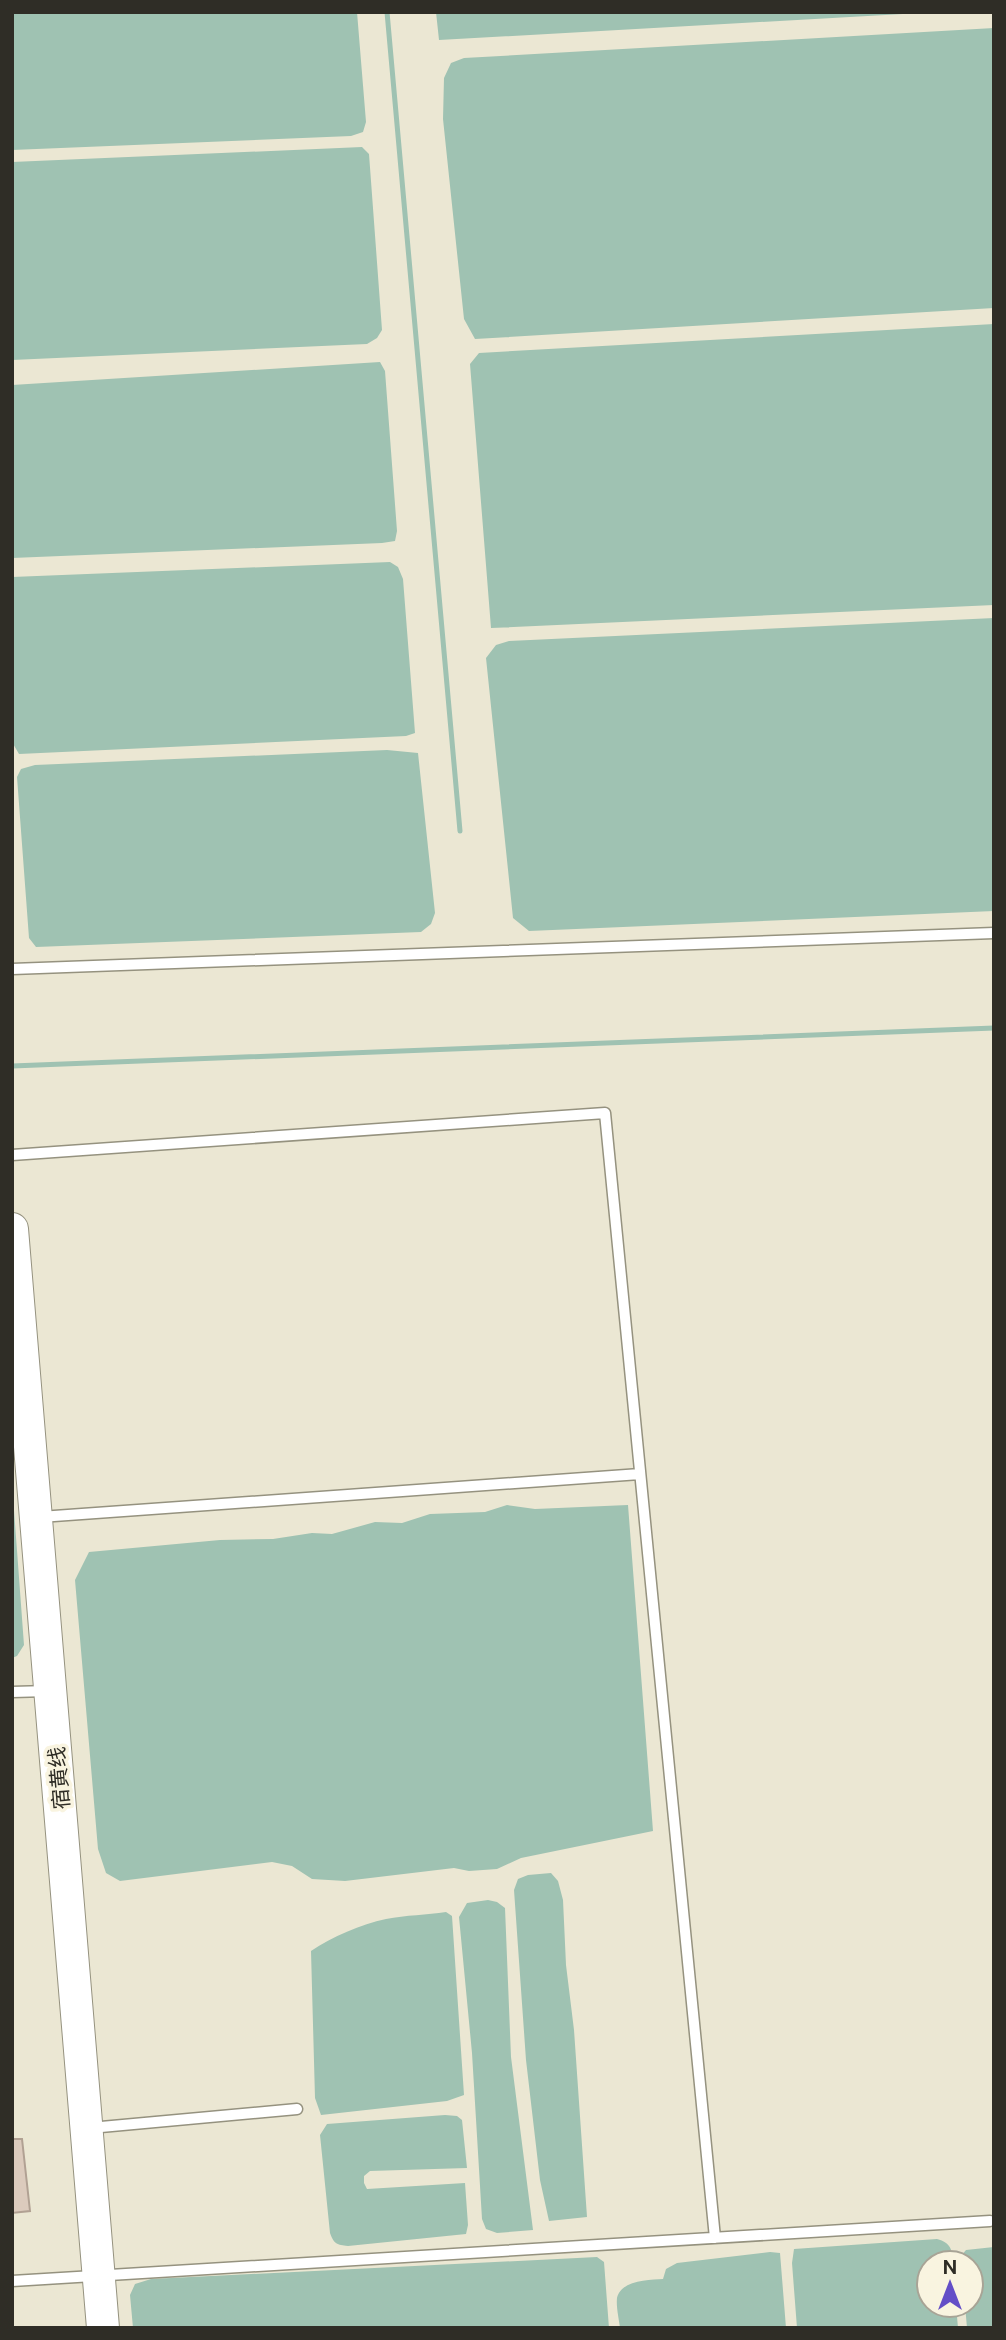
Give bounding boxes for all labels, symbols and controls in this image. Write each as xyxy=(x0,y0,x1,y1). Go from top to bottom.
street label: 宿黄线 xyxy=(44,1746,74,1810)
north arrow xyxy=(915,2249,985,2319)
text: N xyxy=(943,2256,957,2278)

